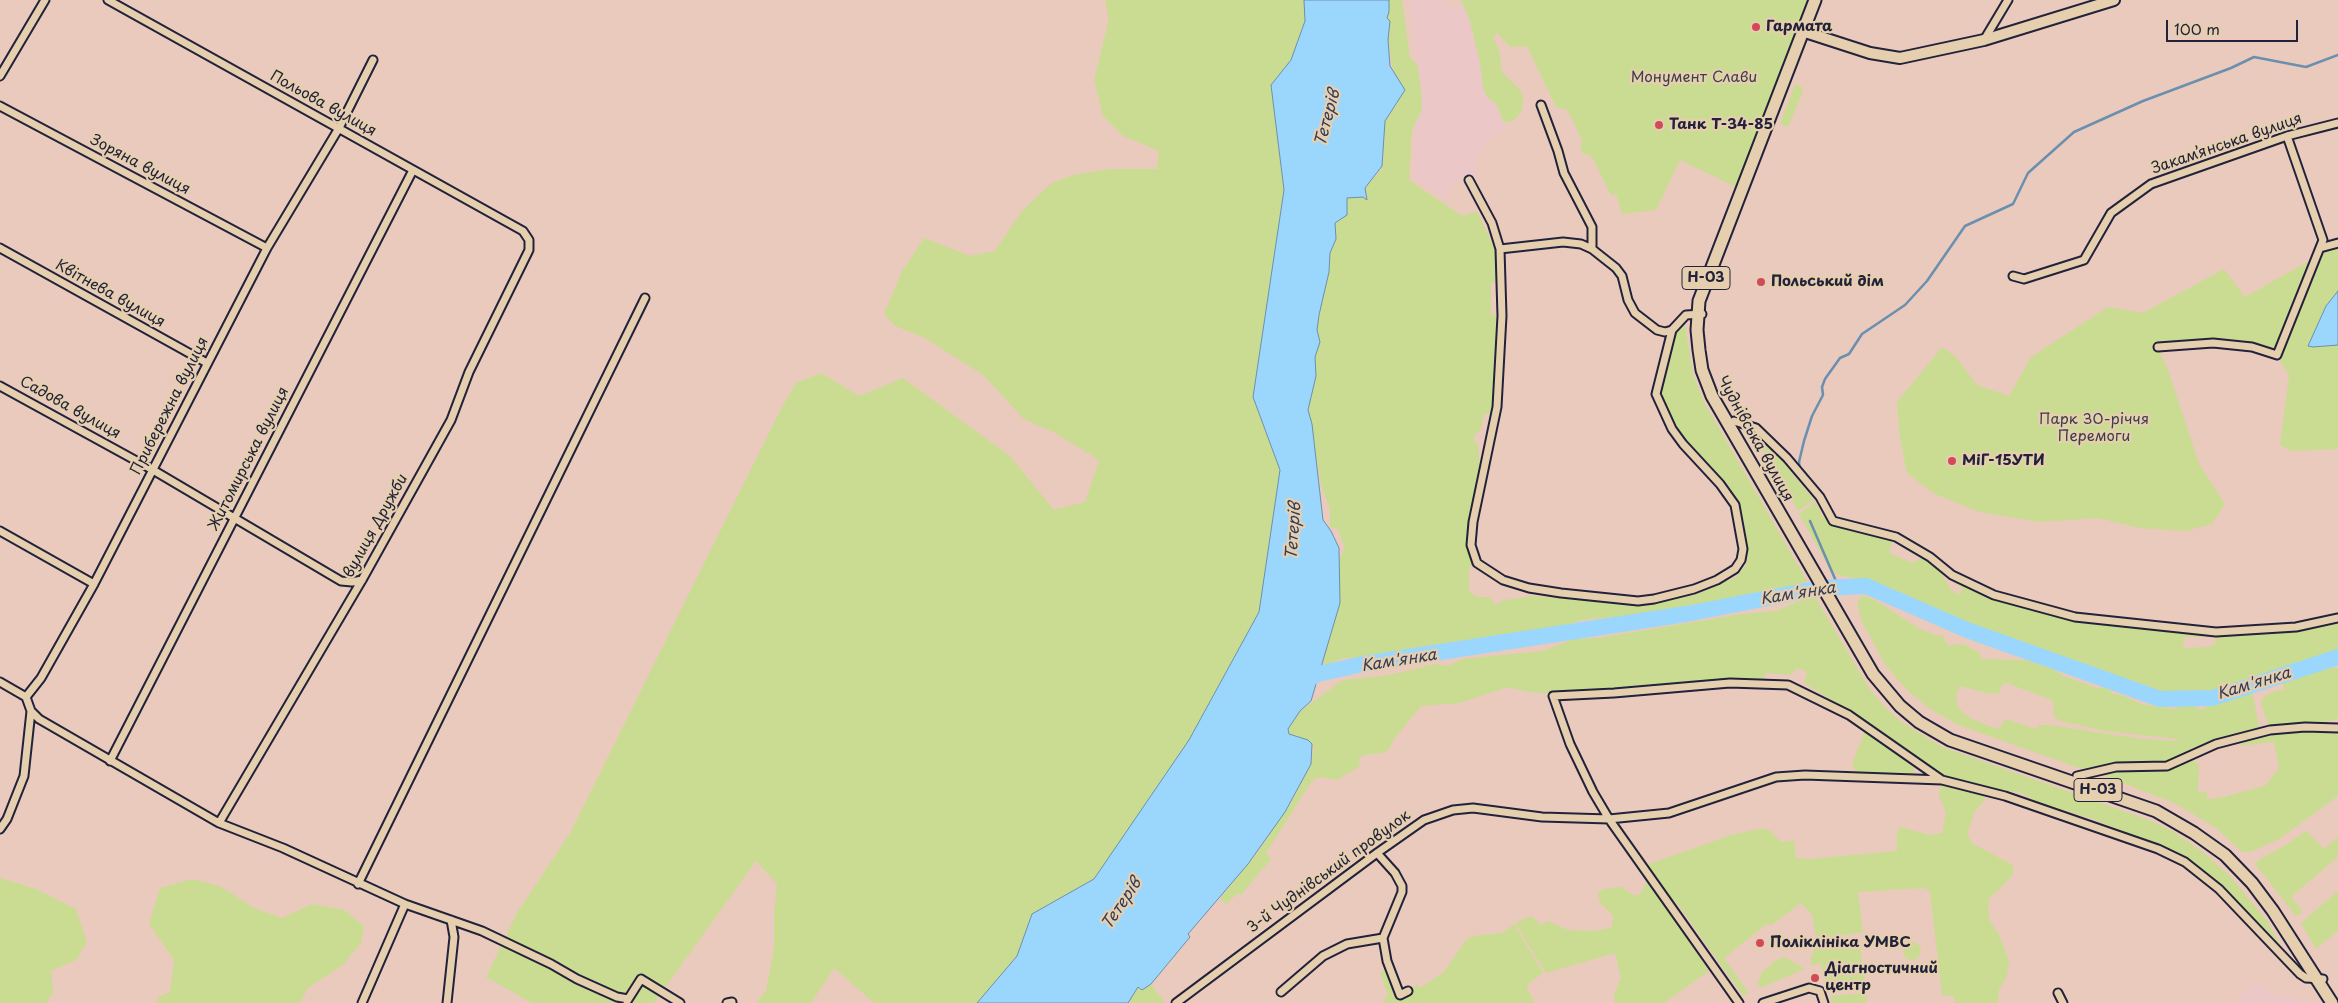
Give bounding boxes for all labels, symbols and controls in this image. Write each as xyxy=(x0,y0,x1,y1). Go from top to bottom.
scale bar xyxy=(2168,10,2300,42)
text: 100 m xyxy=(2174,17,2220,40)
place label: Гармата xyxy=(1766,18,1833,36)
marker: Гармата xyxy=(1750,21,1762,33)
street label: Польова вулиця xyxy=(267,67,379,141)
park label: Монумент Слави xyxy=(1631,69,1757,87)
water label: Тетерів xyxy=(1311,88,1345,148)
street label: Закамʼянська вулиця xyxy=(2149,110,2305,178)
place label: Танк Т-34-85 xyxy=(1669,116,1773,134)
marker: Танк Т-34-85 xyxy=(1653,119,1665,131)
street label: Зоряна вулиця xyxy=(87,131,193,199)
street label: Квітнева вулиця xyxy=(52,256,168,332)
road number: Н-03 xyxy=(1682,266,1730,290)
place label: Польський дім xyxy=(1771,273,1884,291)
marker: Польський дім xyxy=(1755,276,1767,288)
street label: Прибережна вулиця xyxy=(127,334,213,478)
street label: Садова вулиця xyxy=(16,373,124,443)
street label: Чуднівська вулиця xyxy=(1713,373,1797,505)
street label: Житомирська вулиця xyxy=(205,384,293,534)
park label: Парк 30-річчя Перемоги xyxy=(2039,411,2149,446)
place label: МіГ-15УТИ xyxy=(1962,452,2045,470)
marker: МіГ-15УТИ xyxy=(1946,455,1958,467)
street label: вулиця Дружби xyxy=(340,471,412,581)
water label: Тетерів xyxy=(1282,502,1306,560)
water label: Кам'янка xyxy=(1759,579,1837,609)
water label: Кам'янка xyxy=(1360,646,1438,676)
water label: Кам'янка xyxy=(2215,664,2293,704)
road number: Н-03 xyxy=(2074,778,2122,802)
street label: 3-й Чуднівський провулок xyxy=(1244,807,1414,937)
water label: Тетерів xyxy=(1098,875,1146,933)
place label: Поліклініка УМВС xyxy=(1770,934,1911,952)
marker: Поліклініка УМВС xyxy=(1754,937,1766,949)
place label: Діагностичний центр xyxy=(1825,960,1938,995)
marker: Діагностичний центр xyxy=(1809,972,1821,984)

